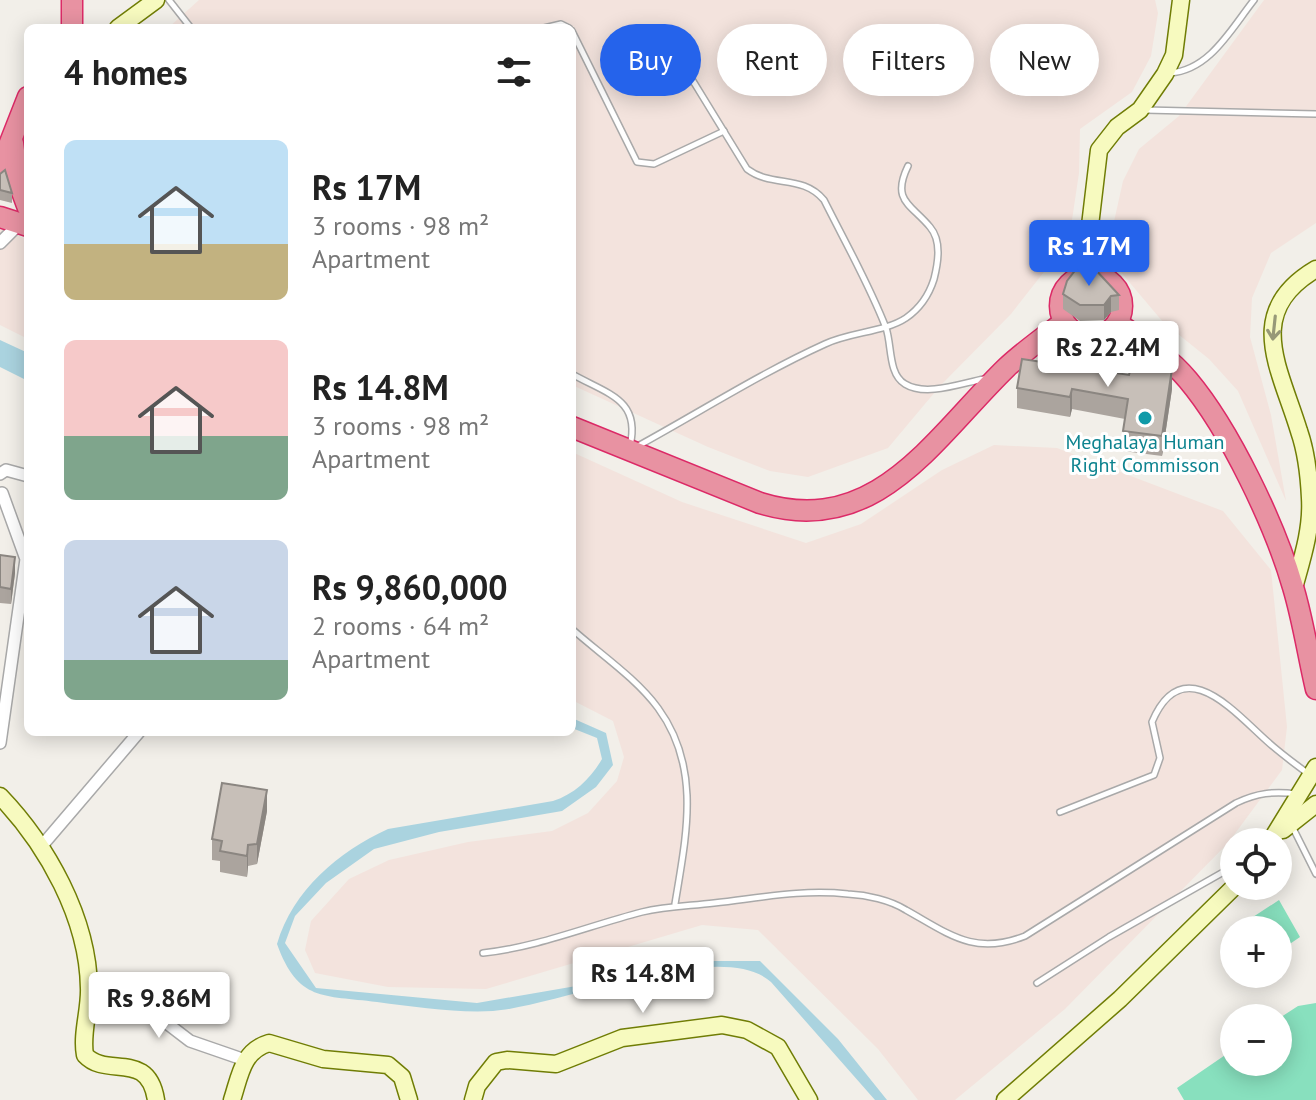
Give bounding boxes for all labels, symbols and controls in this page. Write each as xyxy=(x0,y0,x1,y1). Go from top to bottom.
chip: Buy xyxy=(600,24,701,96)
chip: Rent xyxy=(717,24,827,96)
chip: Filters xyxy=(843,24,974,96)
chip: New xyxy=(990,24,1099,96)
text: 4 homes xyxy=(64,50,188,94)
icon: filters xyxy=(492,50,536,94)
text: Rs 17M xyxy=(312,165,421,209)
icon: home xyxy=(128,172,224,268)
text: 3 rooms · 98 m² xyxy=(312,209,489,242)
pin: Rs 17M xyxy=(1024,220,1154,288)
text: Rs 17M xyxy=(1047,229,1131,262)
text: Apartment xyxy=(312,242,430,275)
one-way arrow xyxy=(1266,314,1281,341)
pin: Rs 22.4M xyxy=(1025,321,1191,389)
text: Rs 22.4M xyxy=(1056,330,1160,363)
text: Rs 14.8M xyxy=(312,365,449,409)
icon: home xyxy=(128,372,224,468)
text: 3 rooms · 98 m² xyxy=(312,409,489,442)
marker: Meghalaya Human Right Commisson xyxy=(1136,409,1154,427)
place label: Meghalaya Human Right Commisson xyxy=(1065,429,1225,478)
text: Apartment xyxy=(312,442,430,475)
text: Rs 9,860,000 xyxy=(312,565,508,609)
icon: home xyxy=(128,572,224,668)
text: 2 rooms · 64 m² xyxy=(312,609,489,642)
text: Apartment xyxy=(312,642,430,675)
map controls xyxy=(1220,828,1292,1076)
button: locate xyxy=(1220,828,1292,900)
button: + xyxy=(1220,916,1292,988)
pin: Rs 14.8M xyxy=(560,947,726,1015)
text: Rs 14.8M xyxy=(591,956,695,989)
pin: Rs 9.86M xyxy=(76,972,242,1040)
text: Rs 9.86M xyxy=(107,981,211,1014)
button: − xyxy=(1220,1004,1292,1076)

